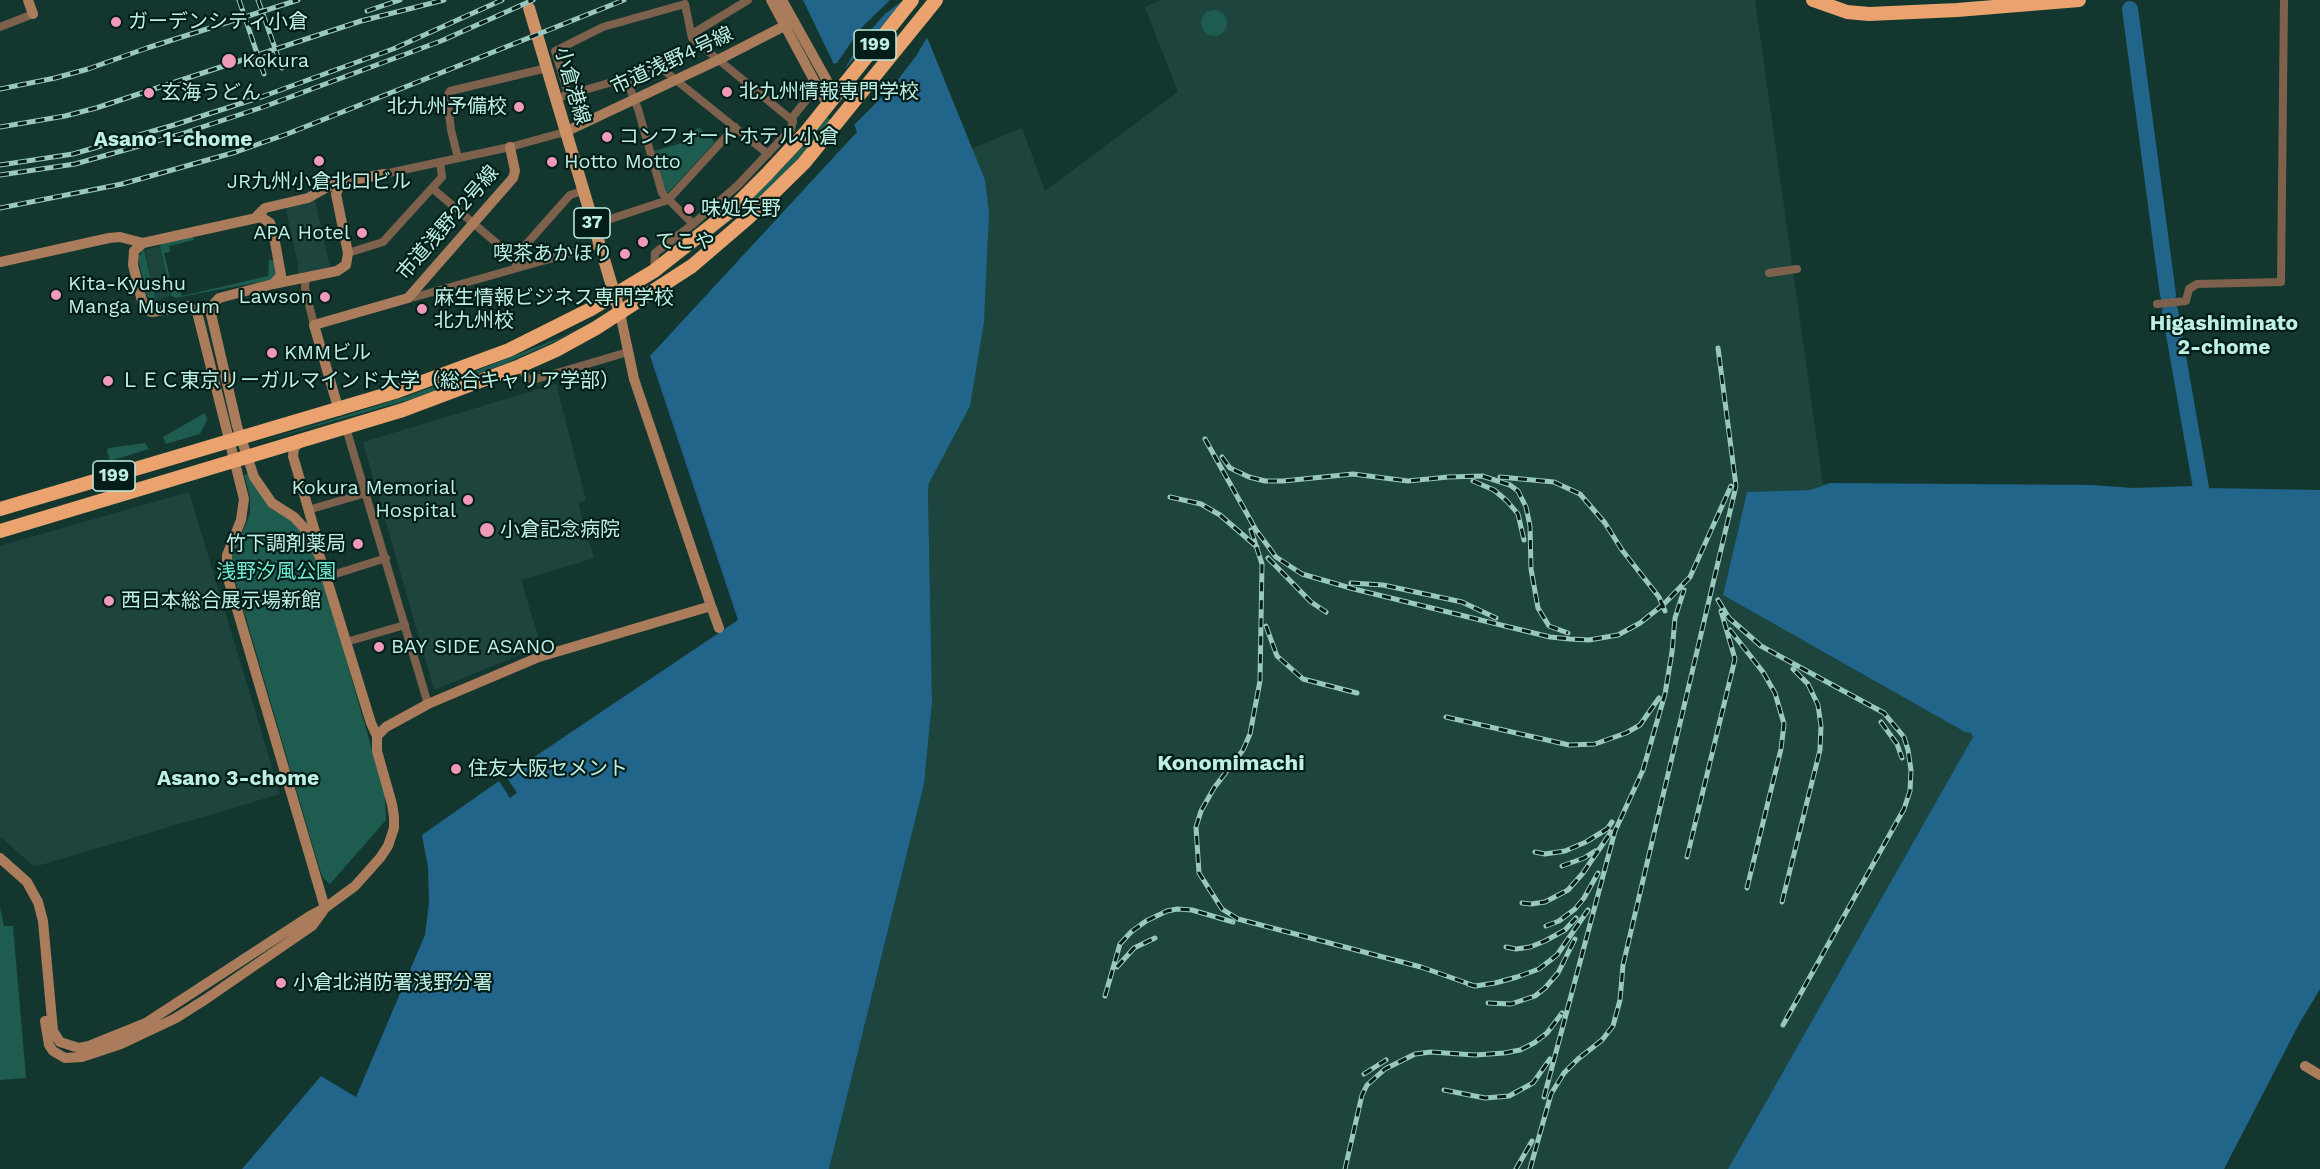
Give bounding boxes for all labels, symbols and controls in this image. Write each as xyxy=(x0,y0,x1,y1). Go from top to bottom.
place label: ガーデンシティ小倉 xyxy=(128,10,308,34)
marker: ガーデンシティ小倉 xyxy=(109,15,123,29)
street label: 市道浅野4号線 xyxy=(607,22,737,100)
road number: 199 xyxy=(854,30,896,60)
street label: 小倉港線 xyxy=(549,44,595,128)
place label: Kokura xyxy=(242,49,309,73)
marker: Kokura xyxy=(220,52,238,70)
place label: 北九州情報専門学校 xyxy=(739,80,919,104)
place label: 玄海うどん xyxy=(161,81,261,105)
marker: 北九州情報専門学校 xyxy=(720,85,734,99)
marker: 玄海うどん xyxy=(142,86,156,100)
place label: 北九州予備校 xyxy=(387,95,507,119)
marker: 北九州予備校 xyxy=(512,100,526,114)
place label: コンフォートホテル小倉 xyxy=(619,125,839,149)
district label: Asano 1-chome xyxy=(94,127,252,153)
marker: コンフォートホテル小倉 xyxy=(600,130,614,144)
place label: Hotto Motto xyxy=(564,150,681,174)
marker: JR九州小倉北口ビル xyxy=(312,154,326,168)
marker: Hotto Motto xyxy=(545,155,559,169)
street label: 市道浅野22号線 xyxy=(392,161,504,285)
place label: JR九州小倉北口ビル xyxy=(227,170,411,194)
place label: 味処矢野 xyxy=(701,197,781,221)
marker: 味処矢野 xyxy=(682,202,696,216)
road number: 37 xyxy=(574,208,610,238)
place label: APA Hotel xyxy=(253,221,350,245)
marker: APA Hotel xyxy=(355,226,369,240)
place label: てこや xyxy=(655,230,715,254)
marker: てこや xyxy=(636,235,650,249)
place label: 喫茶あかほり xyxy=(493,242,613,266)
marker: 喫茶あかほり xyxy=(618,247,632,261)
place label: Kita-Kyushu Manga Museum xyxy=(68,272,220,319)
place label: Lawson xyxy=(239,285,313,309)
place label: 麻生情報ビジネス専門学校 北九州校 xyxy=(434,286,674,333)
marker: Kita-Kyushu Manga Museum xyxy=(49,288,63,302)
marker: Lawson xyxy=(318,290,332,304)
marker: 麻生情報ビジネス専門学校 北九州校 xyxy=(415,302,429,316)
district label: Higashiminato 2-chome xyxy=(2150,311,2298,361)
place label: KMMビル xyxy=(284,341,371,365)
marker: KMMビル xyxy=(265,346,279,360)
place label: ＬＥＣ東京リーガルマインド大学（総合キャリア学部） xyxy=(120,369,620,393)
marker: ＬＥＣ東京リーガルマインド大学（総合キャリア学部） xyxy=(101,374,115,388)
road number: 199 xyxy=(93,461,135,491)
place label: Kokura Memorial Hospital xyxy=(292,476,456,523)
marker: Kokura Memorial Hospital xyxy=(461,493,475,507)
place label: 小倉記念病院 xyxy=(500,518,620,542)
marker: 小倉記念病院 xyxy=(478,521,496,539)
place label: 竹下調剤薬局 xyxy=(226,532,346,556)
marker: 竹下調剤薬局 xyxy=(351,537,365,551)
park label: 浅野汐風公園 xyxy=(216,560,336,584)
place label: 西日本総合展示場新館 xyxy=(121,589,321,613)
marker: 西日本総合展示場新館 xyxy=(102,594,116,608)
place label: BAY SIDE ASANO xyxy=(391,635,555,659)
marker: BAY SIDE ASANO xyxy=(372,640,386,654)
district label: Konomimachi xyxy=(1157,751,1305,777)
place label: 住友大阪セメント xyxy=(468,757,628,781)
marker: 住友大阪セメント xyxy=(449,762,463,776)
district label: Asano 3-chome xyxy=(157,766,319,792)
place label: 小倉北消防署浅野分署 xyxy=(293,971,493,995)
marker: 小倉北消防署浅野分署 xyxy=(274,976,288,990)

